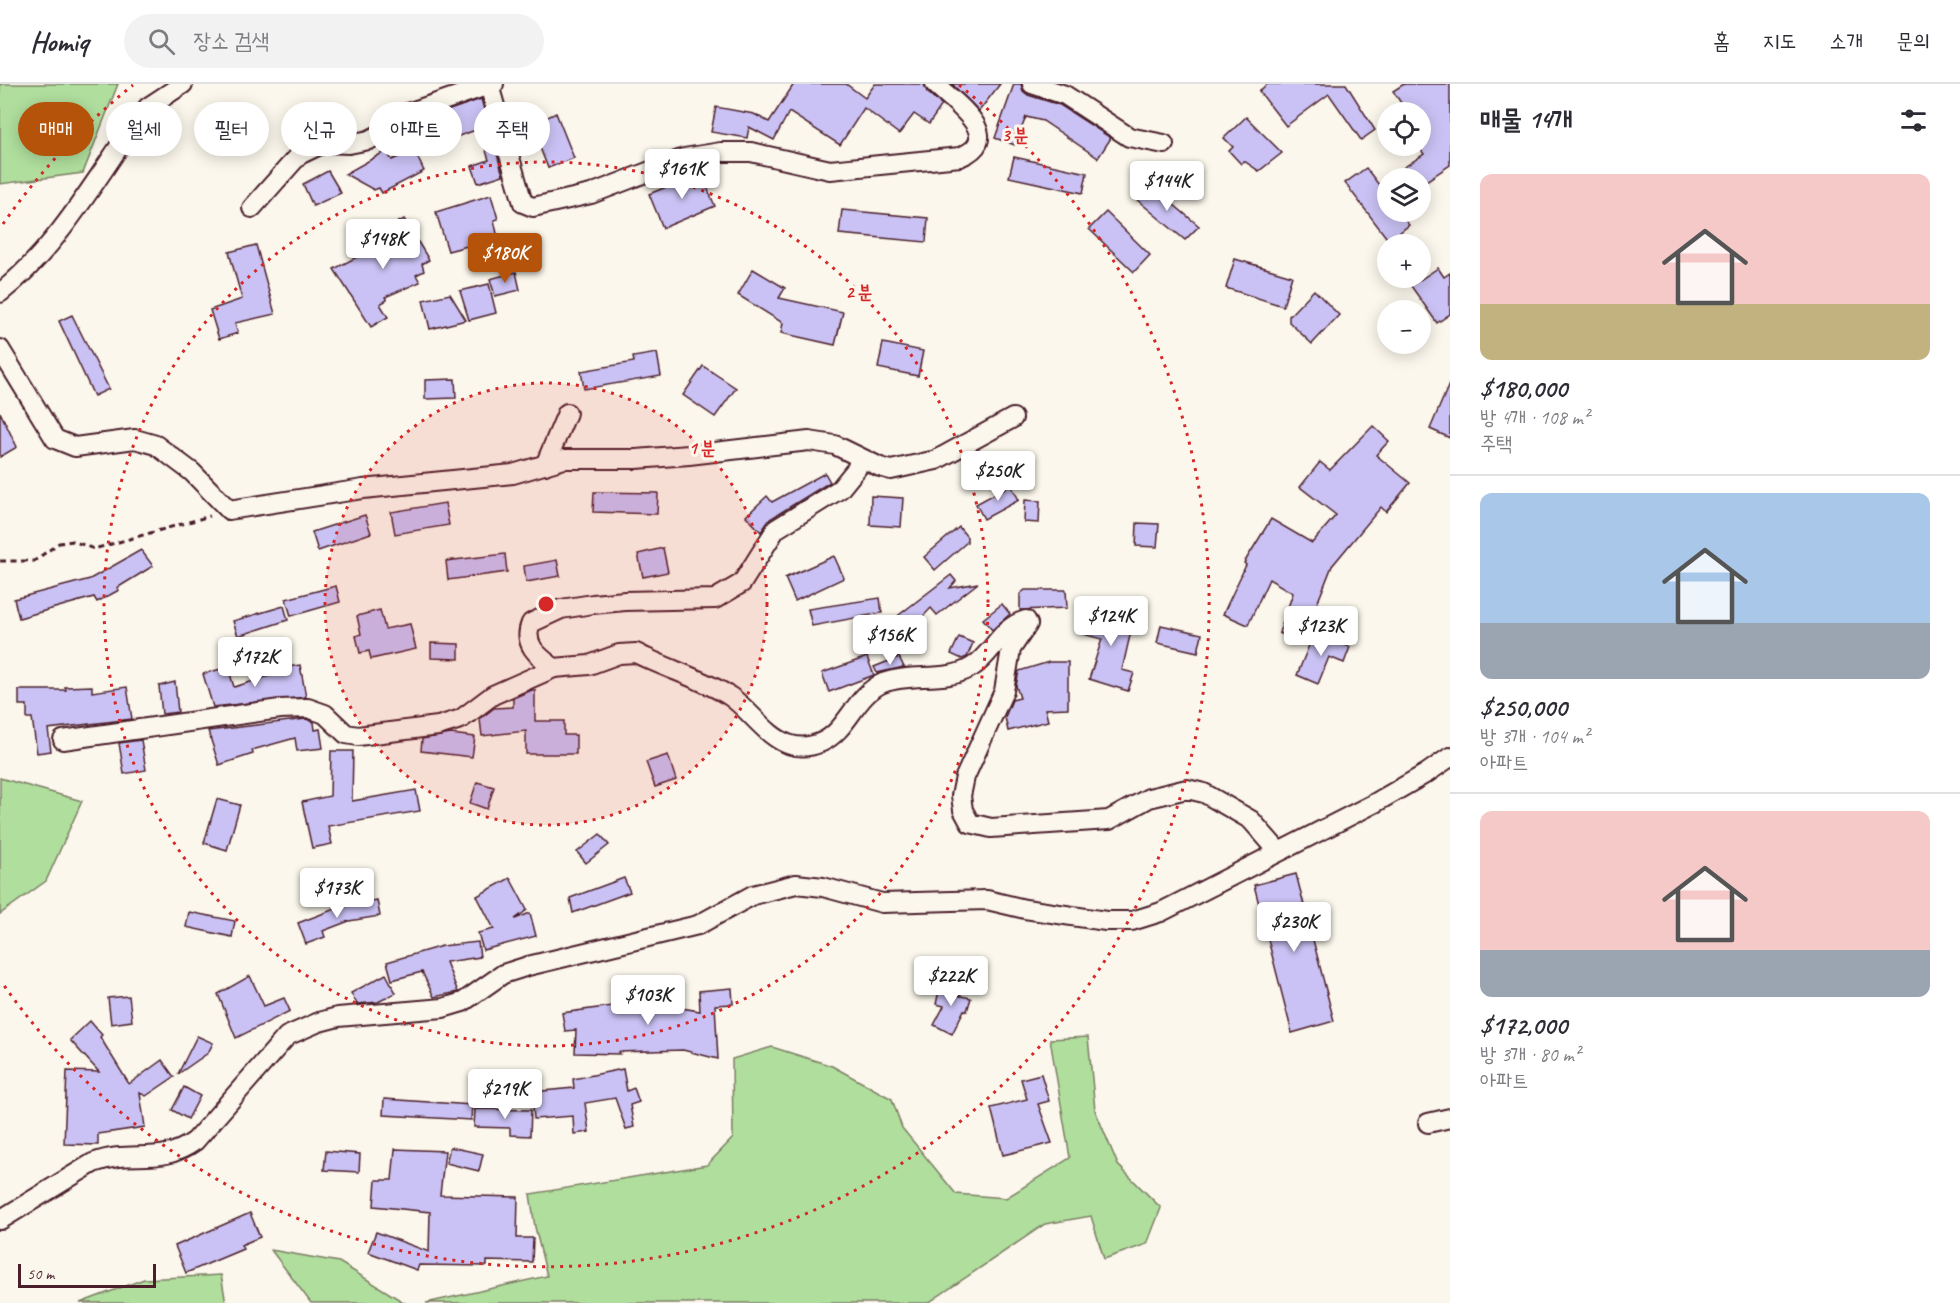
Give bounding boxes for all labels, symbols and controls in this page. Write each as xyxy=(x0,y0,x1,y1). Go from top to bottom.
search box xyxy=(124,14,544,68)
text: Homiq xyxy=(30,24,88,59)
icon: search xyxy=(145,25,178,58)
text: 장소 검색 xyxy=(193,27,269,55)
text: 홈 xyxy=(1713,28,1730,54)
text: 지도 xyxy=(1763,28,1796,54)
text: 소개 xyxy=(1829,28,1863,54)
text: 문의 xyxy=(1896,28,1930,54)
chip: 매매 xyxy=(18,102,94,156)
chip: 월세 xyxy=(106,102,182,156)
chip: 필터 xyxy=(194,102,269,156)
chip: 신규 xyxy=(281,102,357,156)
chip: 아파트 xyxy=(369,102,462,156)
chip: 주택 xyxy=(474,102,550,156)
map controls xyxy=(1377,102,1431,354)
button: locate xyxy=(1377,102,1431,156)
text: 매물 14개 xyxy=(1480,103,1572,136)
icon: filters xyxy=(1897,104,1930,137)
text: 3 분 xyxy=(1002,124,1028,146)
pin: $161K xyxy=(640,149,724,200)
text: $161K xyxy=(659,156,705,181)
pin: $144K xyxy=(1125,161,1209,212)
text: $144K xyxy=(1144,168,1190,193)
button: layers xyxy=(1377,168,1431,222)
icon: home xyxy=(1651,213,1759,321)
pin: $148K xyxy=(341,219,425,270)
text: $148K xyxy=(360,226,406,251)
pin: $180K xyxy=(463,233,547,284)
button: + xyxy=(1377,234,1431,288)
text: $180K xyxy=(482,240,528,265)
text: 2 분 xyxy=(846,281,872,303)
button: − xyxy=(1377,300,1431,354)
text: $180,000 xyxy=(1480,372,1567,405)
text: 방 4개 · 108 m² xyxy=(1480,405,1589,430)
text: 주택 xyxy=(1480,431,1512,456)
text: 1 분 xyxy=(689,437,715,459)
pin: $250K xyxy=(956,451,1040,502)
text: $250K xyxy=(975,458,1021,483)
icon: home xyxy=(1651,532,1759,640)
centre of rings xyxy=(536,594,556,614)
pin: $124K xyxy=(1069,596,1153,647)
text: $124K xyxy=(1088,603,1134,628)
pin: $123K xyxy=(1279,606,1363,657)
text: $123K xyxy=(1298,613,1344,638)
pin: $156K xyxy=(848,615,932,666)
text: $156K xyxy=(867,622,913,647)
pin: $172K xyxy=(213,637,297,688)
text: $172K xyxy=(232,644,278,669)
text: $250,000 xyxy=(1480,691,1567,724)
text: 방 3개 · 104 m² xyxy=(1480,724,1589,749)
text: 아파트 xyxy=(1480,750,1528,775)
icon: home xyxy=(1651,850,1759,958)
pin: $173K xyxy=(295,868,379,919)
text: $173K xyxy=(314,875,360,900)
pin: $230K xyxy=(1252,902,1336,953)
text: $230K xyxy=(1271,909,1317,934)
pin: $222K xyxy=(909,956,993,1007)
text: $222K xyxy=(928,963,974,988)
pin: $103K xyxy=(606,975,690,1026)
text: $103K xyxy=(625,982,671,1007)
text: $172,000 xyxy=(1480,1009,1567,1042)
text: 방 3개 · 80 m² xyxy=(1480,1042,1580,1067)
text: 아파트 xyxy=(1480,1068,1528,1093)
pin: $219K xyxy=(463,1069,547,1120)
text: $219K xyxy=(482,1076,528,1101)
scale bar xyxy=(18,1261,156,1288)
text: 50 m xyxy=(27,1264,54,1284)

